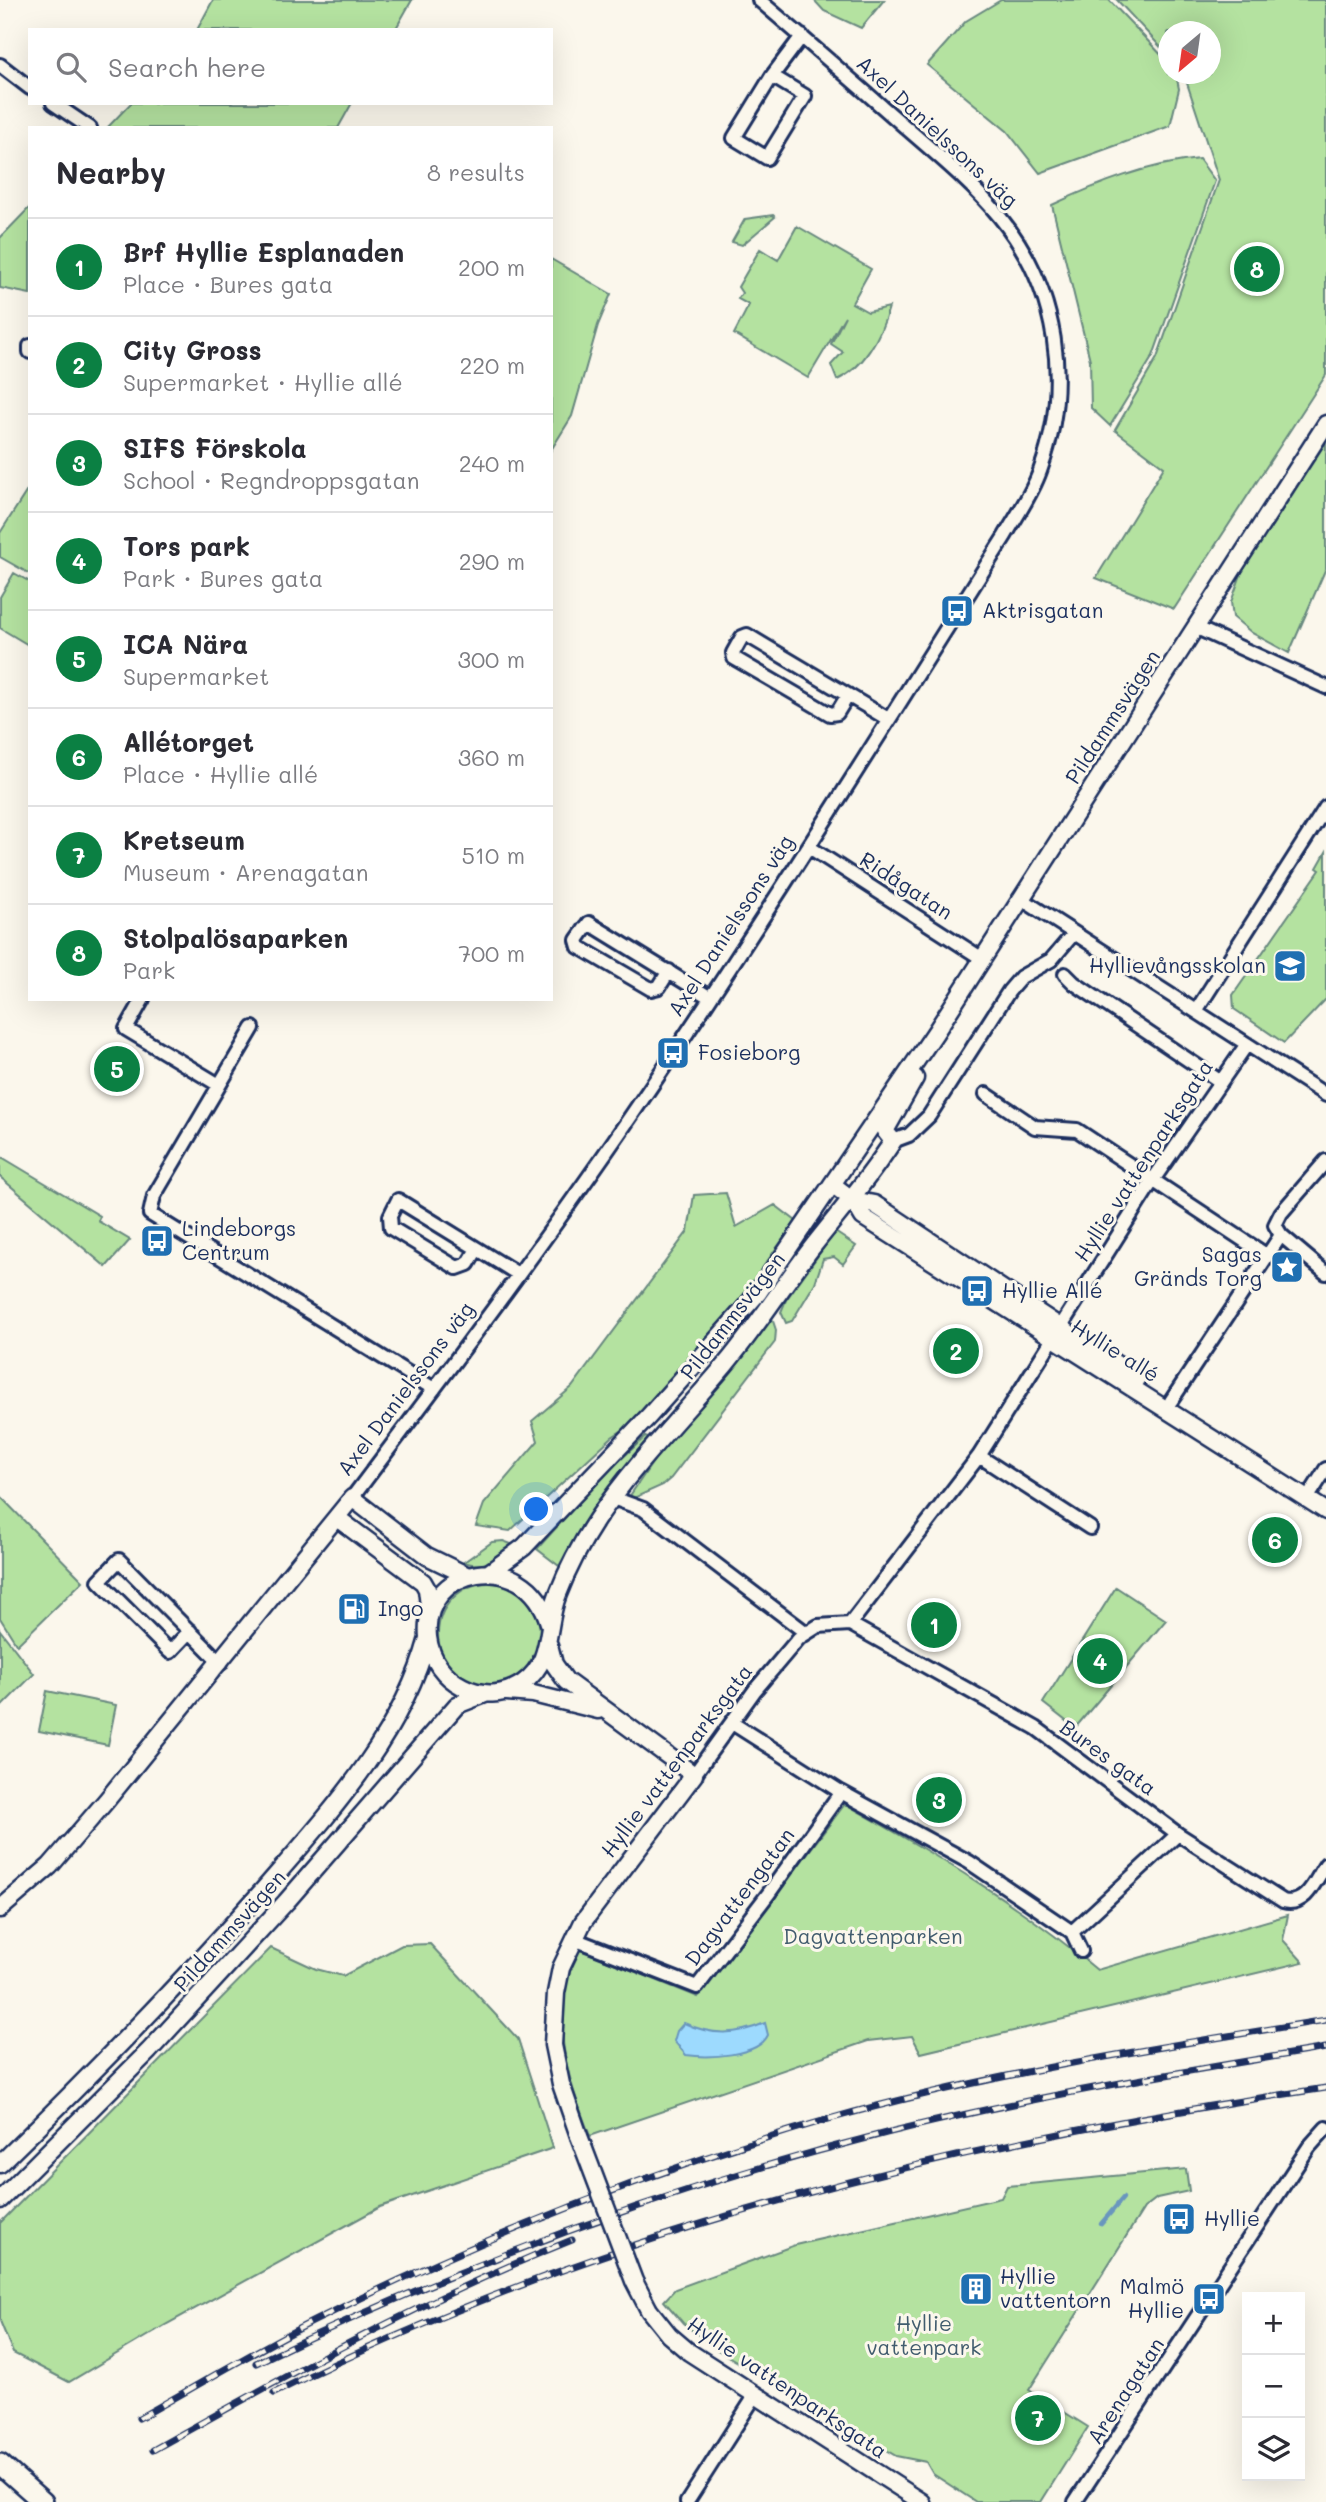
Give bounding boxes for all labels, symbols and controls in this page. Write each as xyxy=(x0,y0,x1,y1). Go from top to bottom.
north arrow xyxy=(1158,21,1221,84)
search box xyxy=(28,28,553,105)
icon: search xyxy=(52,48,90,86)
street label: Axel Danielssons väg xyxy=(852,49,1024,213)
text: Search here xyxy=(108,50,266,84)
text: Nearby xyxy=(56,152,166,192)
text: 8 results xyxy=(427,157,525,187)
text: Brf Hyllie Esplanaden xyxy=(123,235,404,269)
pin: 8 xyxy=(1234,243,1280,295)
text: 1 xyxy=(74,252,84,282)
text: 200 m xyxy=(458,252,525,282)
text: Place · Bures gata xyxy=(123,269,333,299)
text: City Gross xyxy=(123,333,262,367)
text: 2 xyxy=(73,350,85,380)
text: 220 m xyxy=(459,350,525,380)
text: Supermarket · Hyllie allé xyxy=(123,367,403,397)
text: SIFS Förskola xyxy=(123,431,307,465)
text: 3 xyxy=(72,448,86,478)
text: 240 m xyxy=(459,448,525,478)
text: School · Regndroppsgatan xyxy=(123,465,420,495)
text: Tors park xyxy=(123,529,250,563)
text: 4 xyxy=(72,546,86,576)
text: 290 m xyxy=(459,546,525,576)
text: Park · Bures gata xyxy=(123,563,323,593)
bus stop icon: Aktrisgatan xyxy=(938,592,976,630)
place label: Aktrisgatan xyxy=(982,596,1103,623)
text: ICA Nära xyxy=(123,627,248,661)
text: 5 xyxy=(72,644,86,674)
text: 300 m xyxy=(457,644,525,674)
street label: Pildammsvägen xyxy=(1058,644,1165,788)
text: Supermarket xyxy=(123,661,269,691)
text: Allétorget xyxy=(123,725,254,759)
text: 6 xyxy=(72,742,86,772)
text: 360 m xyxy=(458,742,525,772)
text: Place · Hyllie allé xyxy=(123,759,318,789)
text: Kretseum xyxy=(123,823,245,857)
street label: Axel Danielssons väg xyxy=(661,829,799,1021)
text: 7 xyxy=(73,840,85,870)
text: 510 m xyxy=(461,840,525,870)
street label: Ridågatan xyxy=(855,845,958,925)
text: Museum · Arenagatan xyxy=(123,857,369,887)
text: Stolpalösaparken xyxy=(123,921,348,955)
text: 8 xyxy=(72,938,86,968)
text: 700 m xyxy=(458,938,525,968)
school or university icon: Hyllievångsskolan xyxy=(1271,947,1309,985)
place label: Hyllievångsskolan xyxy=(1089,951,1266,978)
text: Park xyxy=(123,955,175,985)
bus stop icon: Fosieborg xyxy=(654,1034,692,1072)
place label: Fosieborg xyxy=(698,1038,800,1065)
pin: 5 xyxy=(94,1043,140,1095)
street label: Hyllie vattenparksgata xyxy=(1067,1054,1218,1266)
place label: Lindeborgs Centrum xyxy=(182,1214,296,1265)
bus stop icon: Lindeborgs Centrum xyxy=(138,1222,176,1260)
place label: Sagas Gränds Torg xyxy=(1134,1240,1262,1291)
street label: Pildammsvägen xyxy=(674,1246,790,1384)
place icon: Sagas Gränds Torg xyxy=(1268,1248,1306,1286)
bus stop icon: Hyllie Allé xyxy=(958,1272,996,1310)
place label: Hyllie Allé xyxy=(1002,1276,1103,1303)
street label: Axel Danielssons väg xyxy=(331,1296,479,1480)
street label: Hyllie allé xyxy=(1067,1312,1165,1387)
pin: 2 xyxy=(933,1325,979,1377)
your location xyxy=(519,1492,553,1526)
pin: 6 xyxy=(1252,1514,1298,1566)
fuel station icon: Ingo xyxy=(335,1590,373,1628)
place label: Ingo xyxy=(378,1594,423,1621)
pin: 1 xyxy=(911,1599,957,1651)
pin: 4 xyxy=(1077,1635,1123,1687)
street label: Hyllie vattenparksgata xyxy=(594,1658,757,1862)
street label: Bures gata xyxy=(1055,1713,1162,1801)
pin: 3 xyxy=(916,1774,962,1826)
street label: Dagvattengatan xyxy=(678,1822,800,1971)
street label: Pildammsvägen xyxy=(167,1863,291,1997)
park label: Dagvattenparken xyxy=(783,1922,963,1949)
bus stop icon: Hyllie xyxy=(1160,2200,1198,2238)
place label: Hyllie xyxy=(1204,2204,1260,2231)
place label: Hyllie vattentorn xyxy=(1000,2262,1111,2313)
building icon: Hyllie vattentorn xyxy=(957,2270,995,2308)
place label: Malmö Hyllie xyxy=(1120,2272,1184,2323)
bus stop icon: Malmö Hyllie xyxy=(1190,2280,1228,2318)
map controls xyxy=(1242,2292,1305,2481)
button: + xyxy=(1242,2292,1305,2355)
park label: Hyllie vattenpark xyxy=(866,2309,982,2360)
street label: Hyllie vattenparksgata xyxy=(683,2310,893,2464)
street label: Arenagatan xyxy=(1080,2332,1169,2449)
button: − xyxy=(1242,2355,1305,2418)
pin: 7 xyxy=(1015,2392,1061,2444)
button: layers xyxy=(1242,2418,1305,2481)

